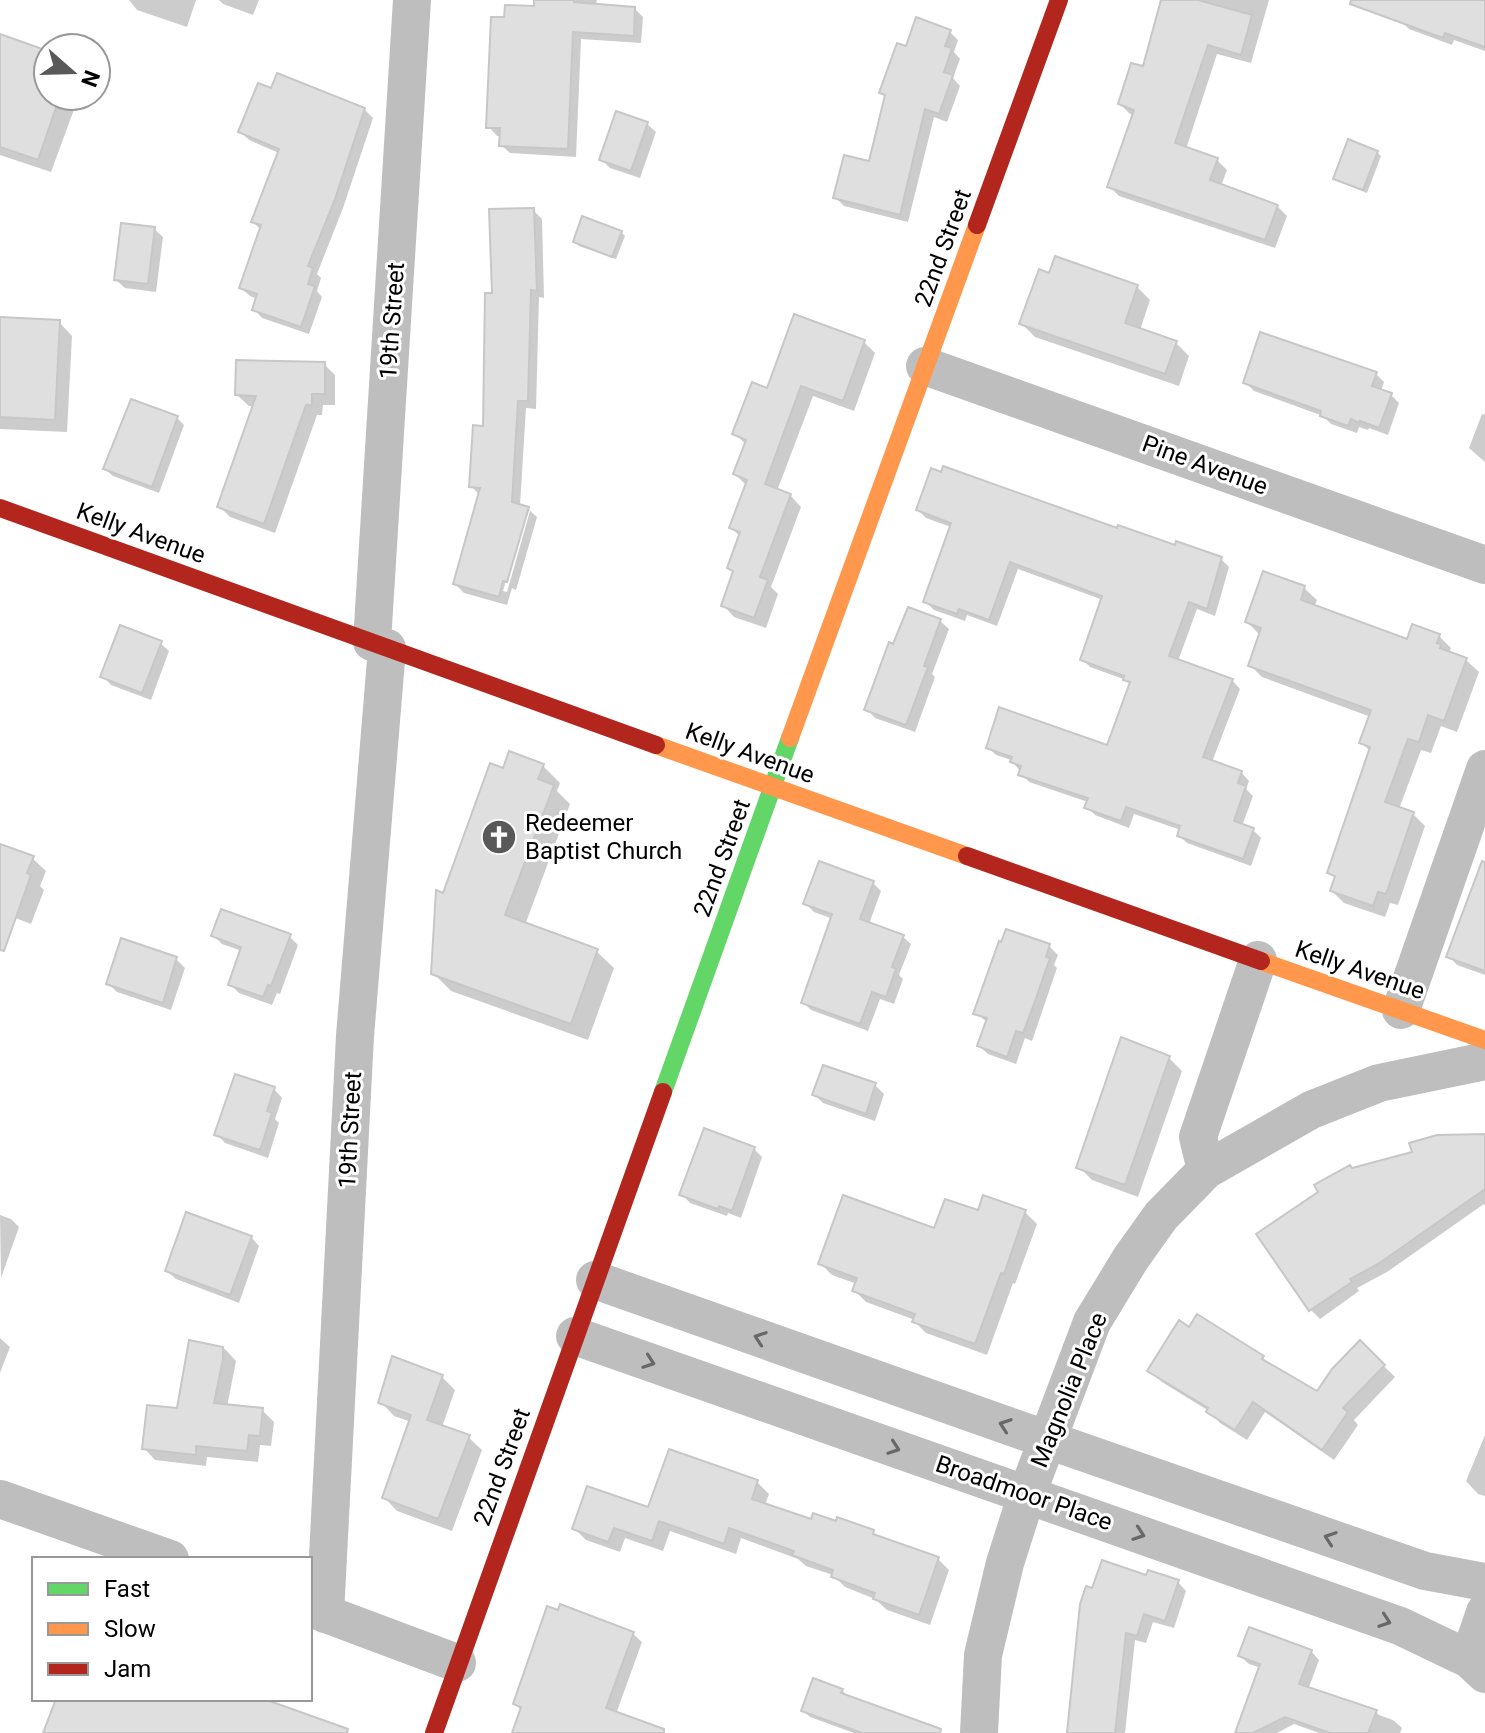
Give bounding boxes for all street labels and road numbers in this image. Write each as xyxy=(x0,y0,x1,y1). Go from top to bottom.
street label: 22nd Street xyxy=(909,185,977,311)
street label: 19th Street xyxy=(374,261,410,380)
street label: Pine Avenue xyxy=(1138,429,1272,501)
street label: Kelly Avenue xyxy=(73,497,209,569)
street label: Kelly Avenue xyxy=(682,717,818,789)
street label: 22nd Street xyxy=(688,795,756,921)
street label: Kelly Avenue xyxy=(1292,935,1428,1005)
street label: 19th Street xyxy=(333,1071,367,1189)
street label: Magnolia Place xyxy=(1025,1309,1113,1471)
street label: 22nd Street xyxy=(468,1404,536,1530)
street label: Broadmoor Place xyxy=(932,1450,1116,1536)

